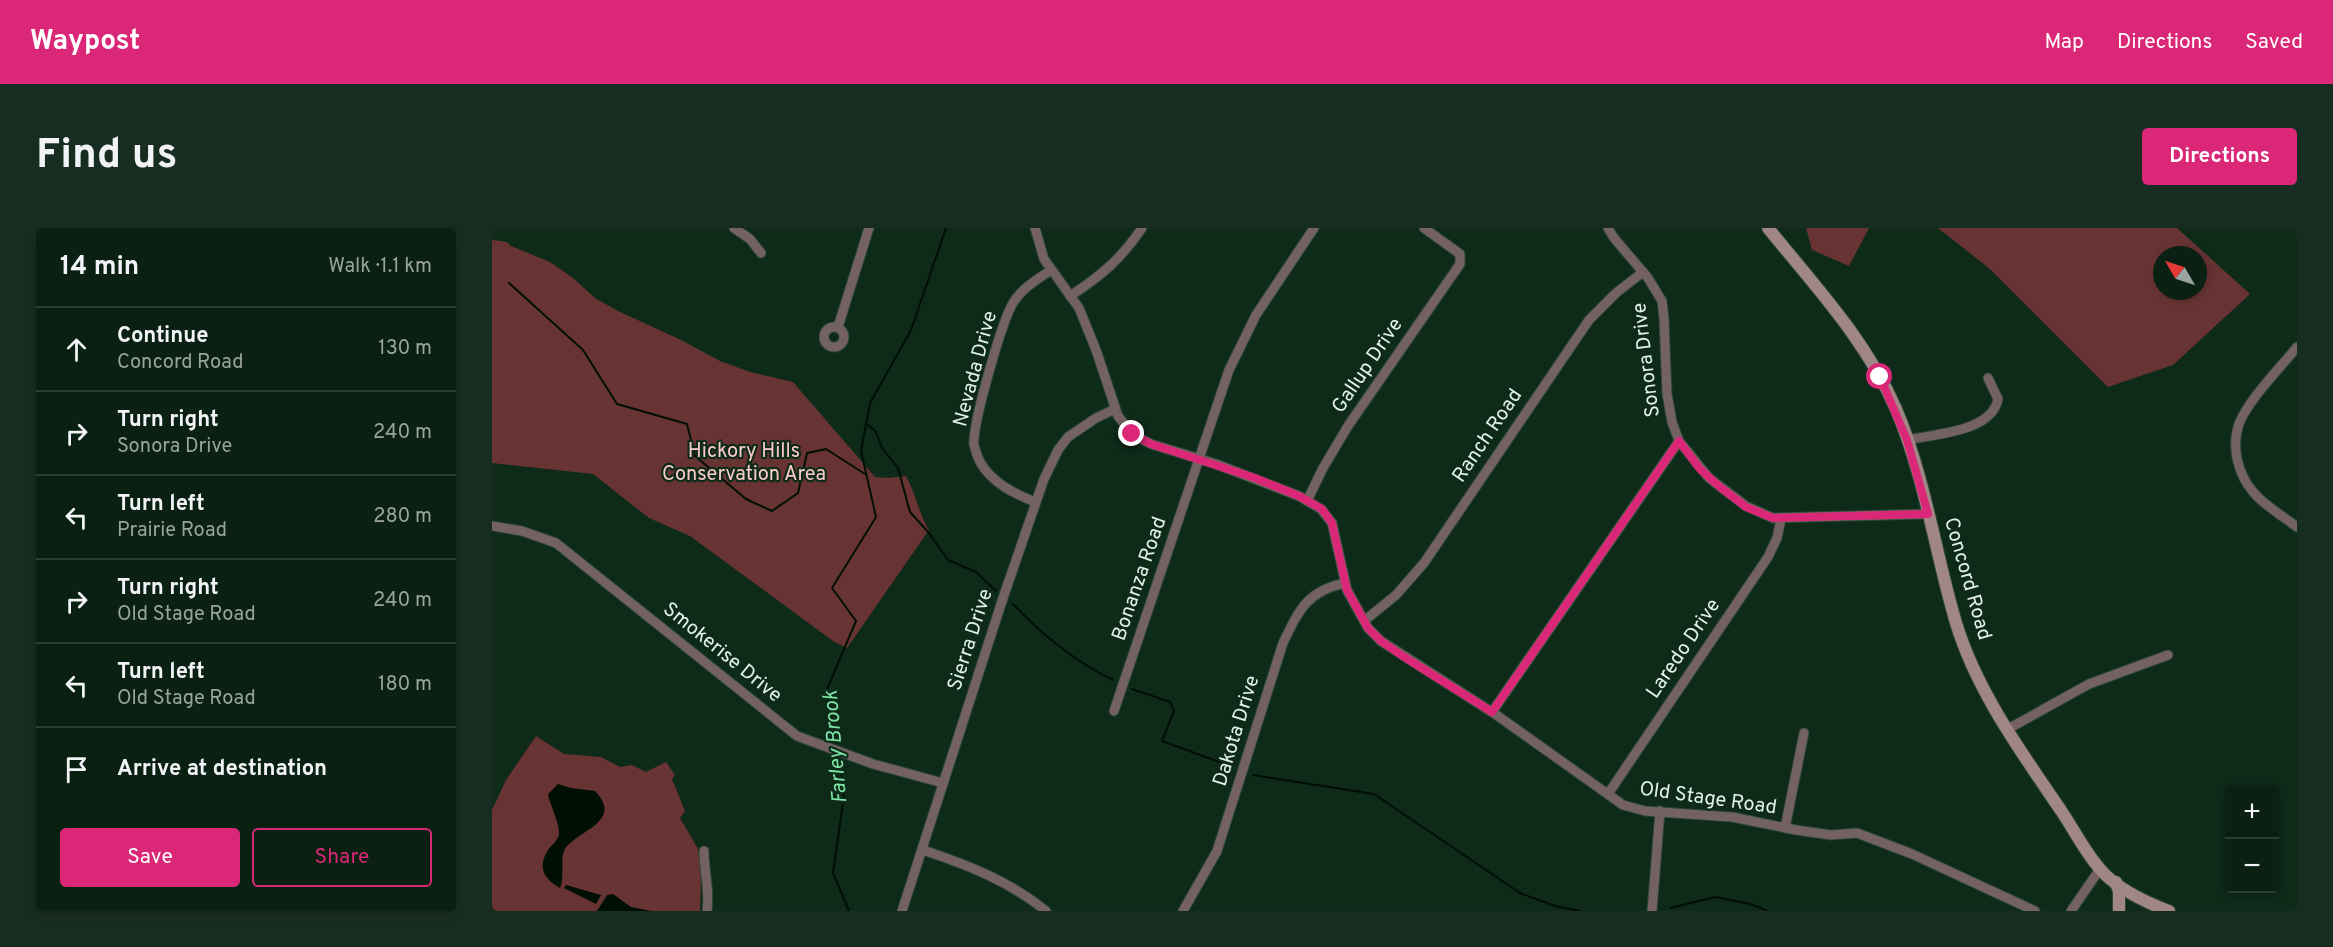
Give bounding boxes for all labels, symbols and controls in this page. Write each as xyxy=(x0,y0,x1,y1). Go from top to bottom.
text: Waypost xyxy=(30,24,140,60)
text: Map xyxy=(2044,29,2084,56)
text: Directions xyxy=(2117,29,2212,56)
text: Saved xyxy=(2245,29,2303,56)
button: Directions xyxy=(2142,128,2297,185)
text: Find us xyxy=(36,130,177,183)
north arrow xyxy=(2153,246,2207,300)
text: 14 min xyxy=(60,251,139,284)
text: Walk · 1.1 km xyxy=(328,254,432,280)
street label: Sonora Drive xyxy=(1627,301,1667,419)
street label: Nevada Drive xyxy=(948,308,1004,430)
street label: Gallup Drive xyxy=(1327,313,1409,419)
text: Continue xyxy=(117,323,208,350)
icon: ahead xyxy=(60,333,93,366)
text: 130 m xyxy=(378,336,432,362)
text: Concord Road xyxy=(117,350,243,376)
route start xyxy=(1866,363,1892,389)
street label: Ranch Road xyxy=(1447,384,1529,488)
text: Turn right xyxy=(117,407,219,434)
icon: right xyxy=(60,417,93,450)
text: 240 m xyxy=(373,420,432,446)
route end xyxy=(1118,420,1144,446)
text: Sonora Drive xyxy=(117,434,232,460)
park label: Hickory Hills Conservation Area xyxy=(662,439,826,488)
text: Turn left xyxy=(117,491,205,518)
icon: left xyxy=(60,501,93,534)
text: 280 m xyxy=(373,504,432,530)
street label: Bonanza Road xyxy=(1107,514,1173,644)
street label: Concord Road xyxy=(1937,515,1997,643)
text: Prairie Road xyxy=(117,518,227,544)
text: Turn right xyxy=(117,575,219,602)
icon: right xyxy=(60,585,93,618)
street label: Sierra Drive xyxy=(942,586,1000,694)
text: 240 m xyxy=(373,588,432,614)
street label: Laredo Drive xyxy=(1641,594,1727,704)
street label: Smokerise Drive xyxy=(657,597,787,709)
text: Old Stage Road xyxy=(117,602,256,628)
text: Turn left xyxy=(117,659,205,686)
icon: left xyxy=(60,669,93,702)
text: 180 m xyxy=(378,672,432,698)
street label: Dakota Drive xyxy=(1208,672,1266,790)
text: Old Stage Road xyxy=(117,686,256,712)
water label: Farley Brook xyxy=(818,689,854,805)
icon: arrive xyxy=(60,753,93,786)
text: Arrive at destination xyxy=(117,756,327,783)
street label: Old Stage Road xyxy=(1638,776,1778,822)
map controls xyxy=(2225,785,2279,893)
button: + xyxy=(2225,785,2279,839)
button: Save xyxy=(60,828,240,887)
button: Share xyxy=(252,828,432,887)
button: − xyxy=(2225,839,2279,893)

